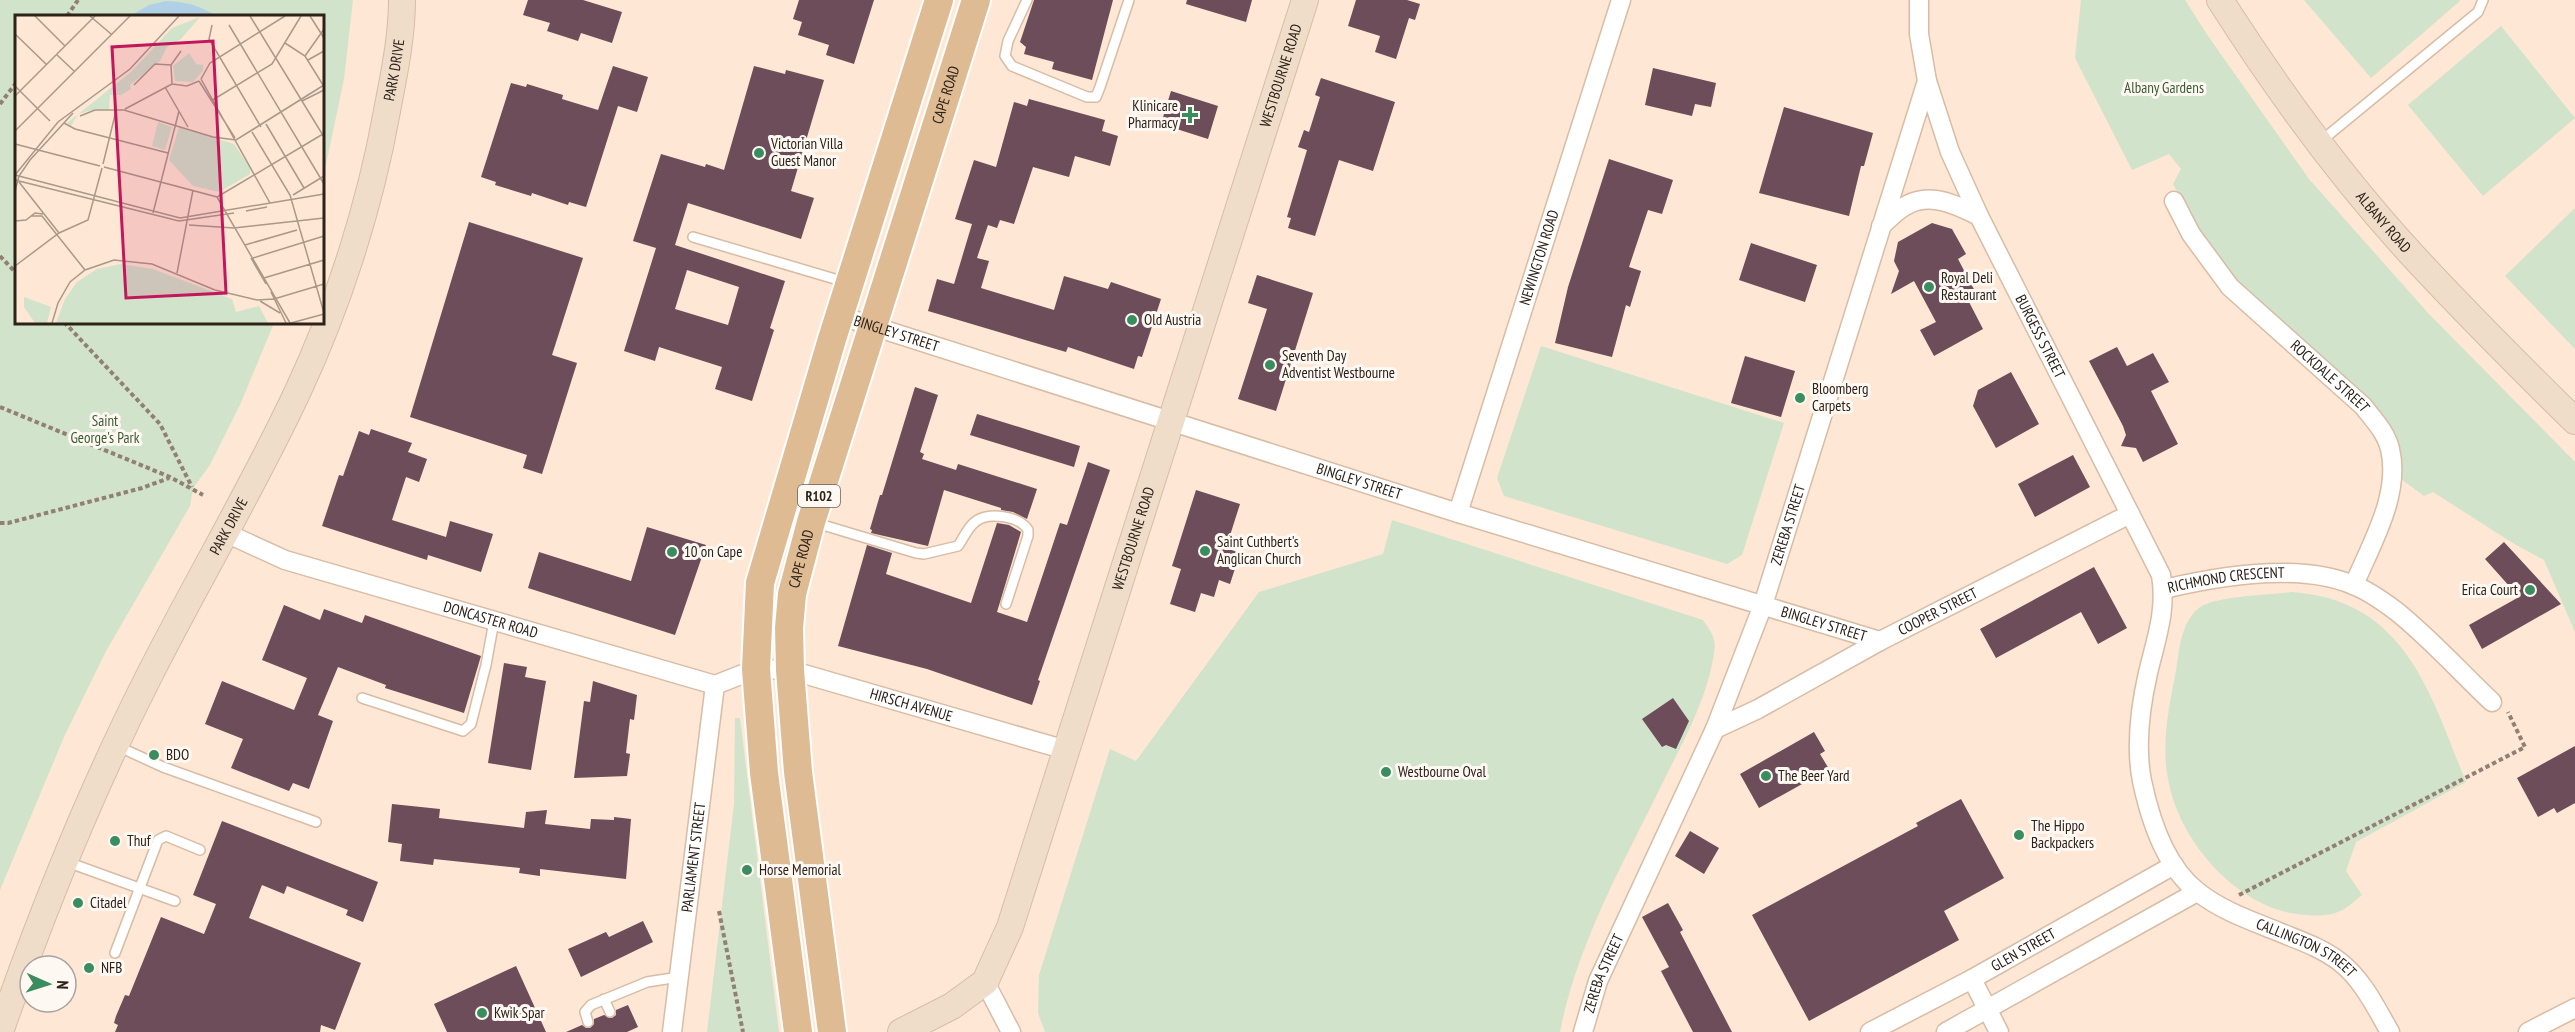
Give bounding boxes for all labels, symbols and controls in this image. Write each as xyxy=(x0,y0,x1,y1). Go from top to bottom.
inset map xyxy=(15,15,324,324)
street label: WESTBOURNE ROAD xyxy=(1255,21,1306,129)
street label: PARK DRIVE xyxy=(379,38,408,103)
street label: CAPE ROAD xyxy=(927,63,964,126)
park label: Albany Gardens xyxy=(2124,78,2204,97)
place label: Klinicare Pharmacy xyxy=(1128,96,1178,132)
marker: Klinicare Pharmacy xyxy=(1183,108,1197,122)
place label: Victorian Villa Guest Manor xyxy=(770,134,843,170)
marker: Victorian Villa Guest Manor xyxy=(752,146,766,160)
street label: ALBANY ROAD xyxy=(2352,187,2416,257)
street label: NEWINGTON ROAD xyxy=(1515,207,1563,307)
place label: Royal Deli Restaurant xyxy=(1941,268,1996,304)
marker: Royal Deli Restaurant xyxy=(1922,280,1936,294)
street label: BURGESS STREET xyxy=(2011,291,2070,382)
place label: Old Austria xyxy=(1144,310,1201,329)
street label: BINGLEY STREET xyxy=(851,311,942,356)
marker: Old Austria xyxy=(1125,313,1139,327)
street label: ROCKDALE STREET xyxy=(2287,336,2374,416)
place label: Seventh Day Adventist Westbourne xyxy=(1282,346,1395,382)
marker: Seventh Day Adventist Westbourne xyxy=(1263,358,1277,372)
place label: Bloomberg Carpets xyxy=(1812,379,1869,415)
marker: Bloomberg Carpets xyxy=(1793,391,1807,405)
park label: Saint George's Park xyxy=(70,411,140,447)
street label: BINGLEY STREET xyxy=(1314,458,1405,504)
street label: ZEREBA STREET xyxy=(1766,482,1809,567)
street label: WESTBOURNE ROAD xyxy=(1108,484,1158,593)
road number: R102 xyxy=(798,485,840,507)
street label: PARK DRIVE xyxy=(205,494,252,558)
street label: CAPE ROAD xyxy=(784,527,818,590)
place label: Saint Cuthbert's Anglican Church xyxy=(1217,532,1301,568)
place label: 10 on Cape xyxy=(684,542,742,561)
marker: Saint Cuthbert's Anglican Church xyxy=(1198,544,1212,558)
marker: 10 on Cape xyxy=(665,545,679,559)
street label: RICHMOND CRESCENT xyxy=(2166,563,2285,597)
place label: Erica Court xyxy=(2462,580,2518,599)
street label: COOPER STREET xyxy=(1895,583,1981,639)
marker: Erica Court xyxy=(2523,583,2537,597)
street label: DONCASTER ROAD xyxy=(441,597,540,642)
street label: BINGLEY STREET xyxy=(1779,602,1869,645)
street label: HIRSCH AVENUE xyxy=(868,684,955,726)
place label: BDO xyxy=(166,745,189,764)
marker: BDO xyxy=(147,748,161,762)
place label: Westbourne Oval xyxy=(1398,762,1486,781)
marker: Westbourne Oval xyxy=(1379,765,1393,779)
place label: The Beer Yard xyxy=(1778,766,1850,785)
marker: The Beer Yard xyxy=(1759,769,1773,783)
street label: PARLIAMENT STREET xyxy=(677,801,709,913)
place label: The Hippo Backpackers xyxy=(2031,816,2094,852)
marker: The Hippo Backpackers xyxy=(2012,828,2026,842)
place label: Thuf xyxy=(127,831,152,850)
marker: Thuf xyxy=(108,834,122,848)
place label: Horse Memorial xyxy=(759,860,841,879)
marker: Horse Memorial xyxy=(740,863,754,877)
place label: Citadel xyxy=(90,893,127,912)
marker: Citadel xyxy=(71,896,85,910)
street label: CALLINGTON STREET xyxy=(2254,914,2361,981)
street label: GLEN STREET xyxy=(1987,924,2059,975)
street label: ZEREBA STREET xyxy=(1579,931,1628,1015)
north arrow xyxy=(18,954,78,1014)
place label: NFB xyxy=(101,958,122,977)
marker: NFB xyxy=(82,961,96,975)
text: N xyxy=(53,980,73,990)
place label: Kwik Spar xyxy=(494,1003,545,1022)
marker: Kwik Spar xyxy=(475,1006,489,1020)

